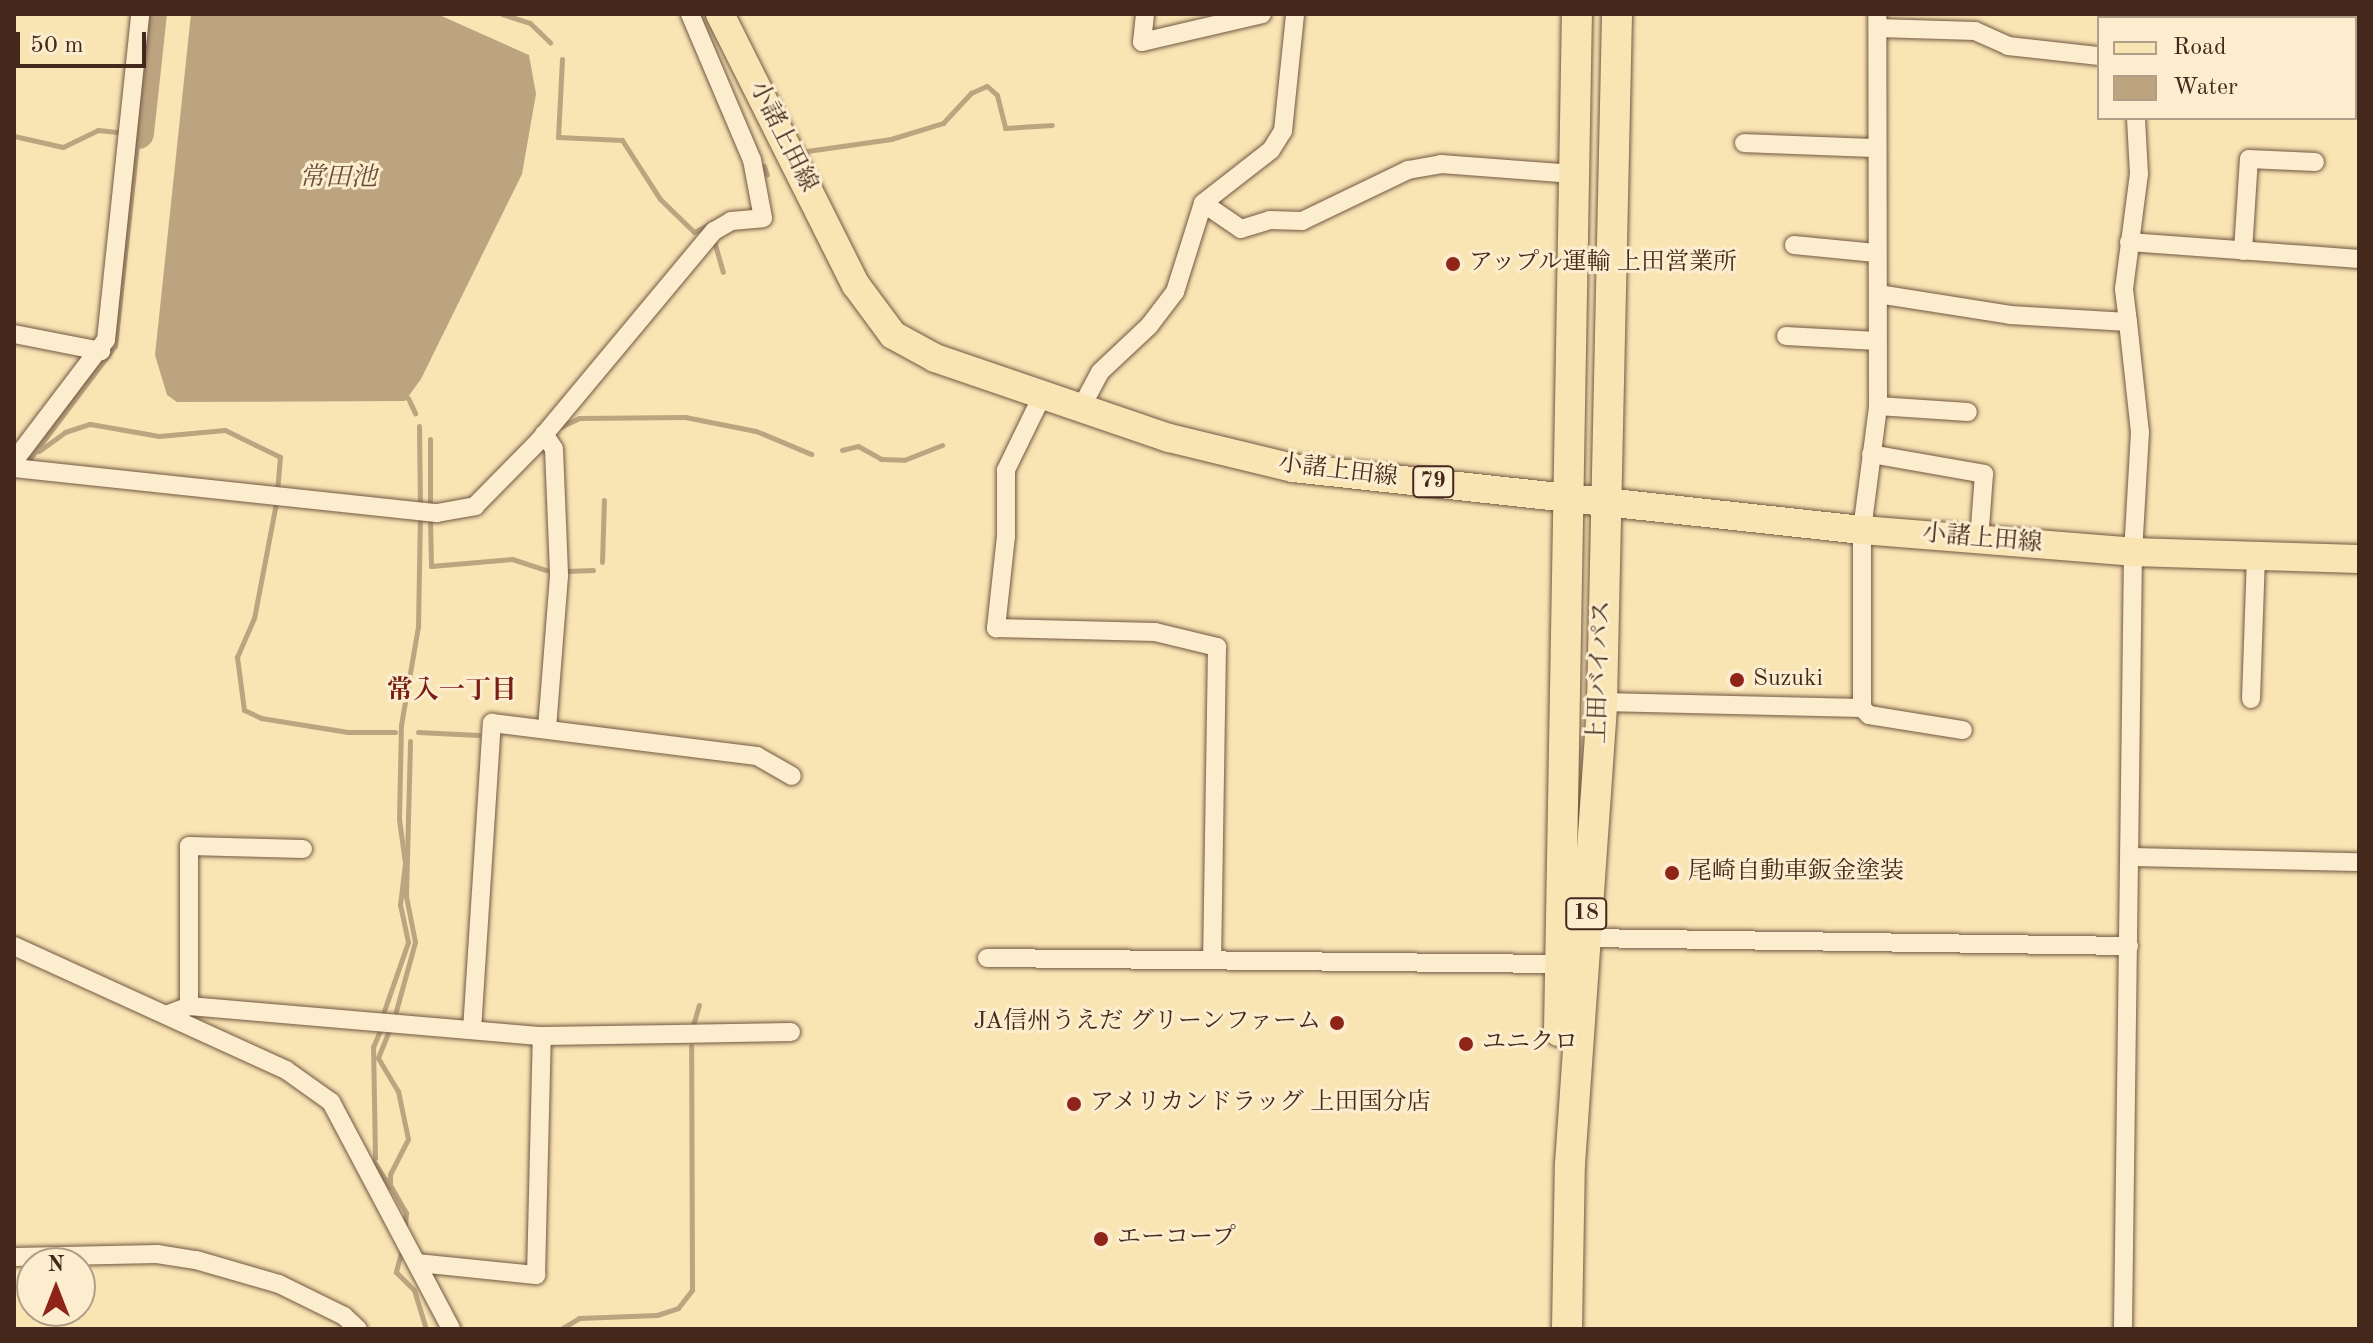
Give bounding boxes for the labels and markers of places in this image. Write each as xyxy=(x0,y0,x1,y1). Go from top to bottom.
place label: アップル運輸 上田営業所 xyxy=(1469,250,1740,278)
marker: アップル運輸 上田営業所 xyxy=(1444,255,1462,273)
place label: Suzuki xyxy=(1753,666,1823,694)
marker: Suzuki xyxy=(1728,671,1746,689)
place label: 尾崎自動車鈑金塗装 xyxy=(1688,859,1904,887)
marker: 尾崎自動車鈑金塗装 xyxy=(1663,864,1681,882)
place label: JA信州うえだ グリーンファーム xyxy=(973,1009,1321,1037)
marker: JA信州うえだ グリーンファーム xyxy=(1328,1014,1346,1032)
place label: ユニクロ xyxy=(1482,1030,1578,1058)
marker: ユニクロ xyxy=(1457,1035,1475,1053)
place label: アメリカンドラッグ 上田国分店 xyxy=(1090,1090,1433,1118)
marker: アメリカンドラッグ 上田国分店 xyxy=(1065,1095,1083,1113)
place label: エーコープ xyxy=(1117,1225,1237,1253)
marker: エーコープ xyxy=(1092,1230,1110,1248)

